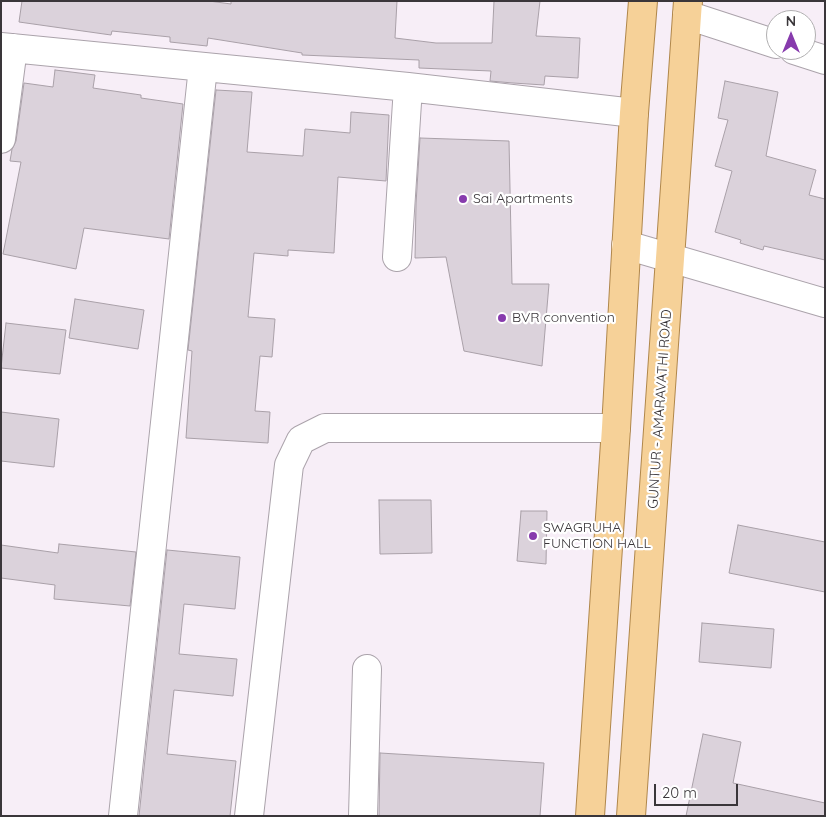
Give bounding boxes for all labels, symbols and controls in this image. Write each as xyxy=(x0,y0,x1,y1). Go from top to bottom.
north arrow xyxy=(766,10,816,60)
text: N xyxy=(786,12,796,30)
place label: Sai Apartments xyxy=(473,191,573,207)
marker: Sai Apartments xyxy=(457,193,469,205)
street label: GUNTUR - AMARAVATHI ROAD xyxy=(645,309,675,509)
place label: BVR convention xyxy=(512,310,615,326)
marker: BVR convention xyxy=(496,312,508,324)
place label: SWAGRUHA FUNCTION HALL xyxy=(543,520,651,552)
marker: SWAGRUHA FUNCTION HALL xyxy=(527,530,539,542)
scale bar xyxy=(656,774,740,806)
text: 20 m xyxy=(662,783,697,802)

